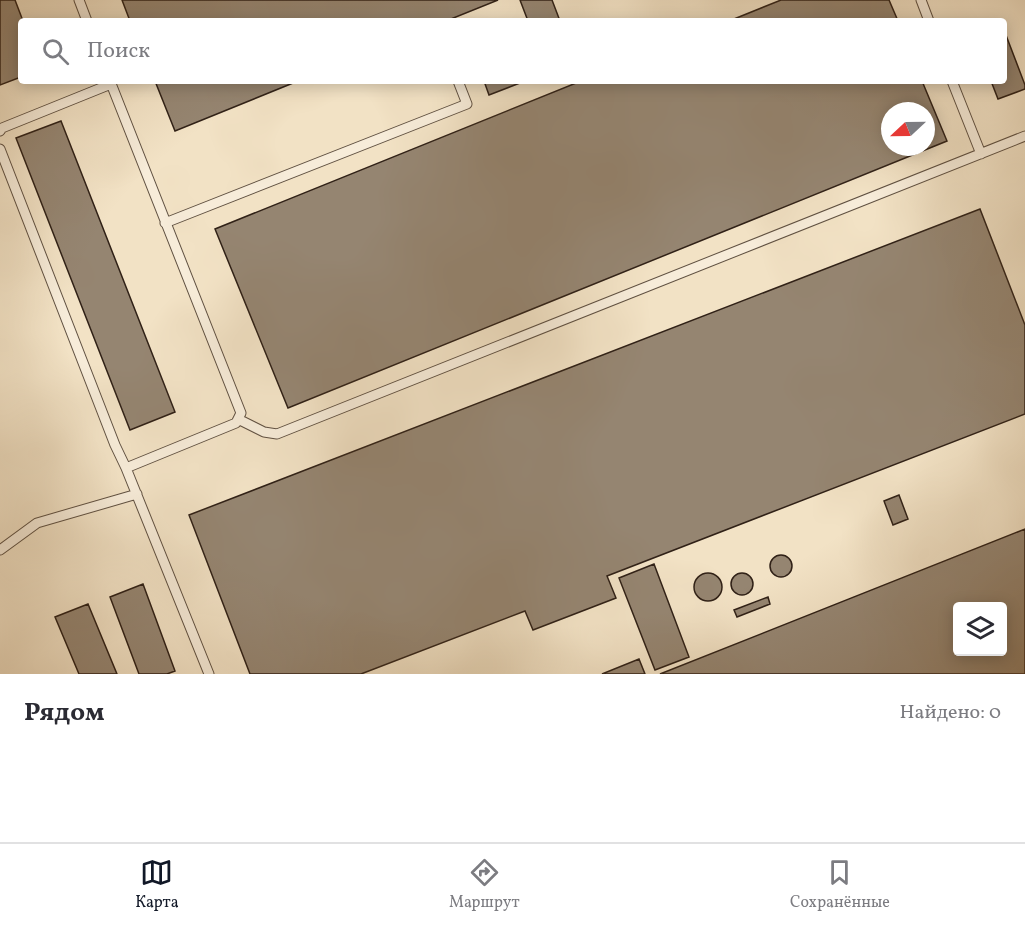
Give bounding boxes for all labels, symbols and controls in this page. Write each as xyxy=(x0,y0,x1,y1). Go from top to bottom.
search box xyxy=(18,18,1007,84)
icon: search xyxy=(39,35,72,68)
text: Поиск xyxy=(87,36,150,67)
north arrow xyxy=(881,102,935,156)
map controls xyxy=(953,602,1007,656)
button: layers xyxy=(953,602,1007,656)
text: Рядом xyxy=(24,695,104,731)
text: Найдено: 0 xyxy=(899,699,1001,727)
tab: Карта xyxy=(135,856,179,914)
tab: Маршрут xyxy=(449,856,520,914)
tab: Сохранённые xyxy=(790,856,890,914)

